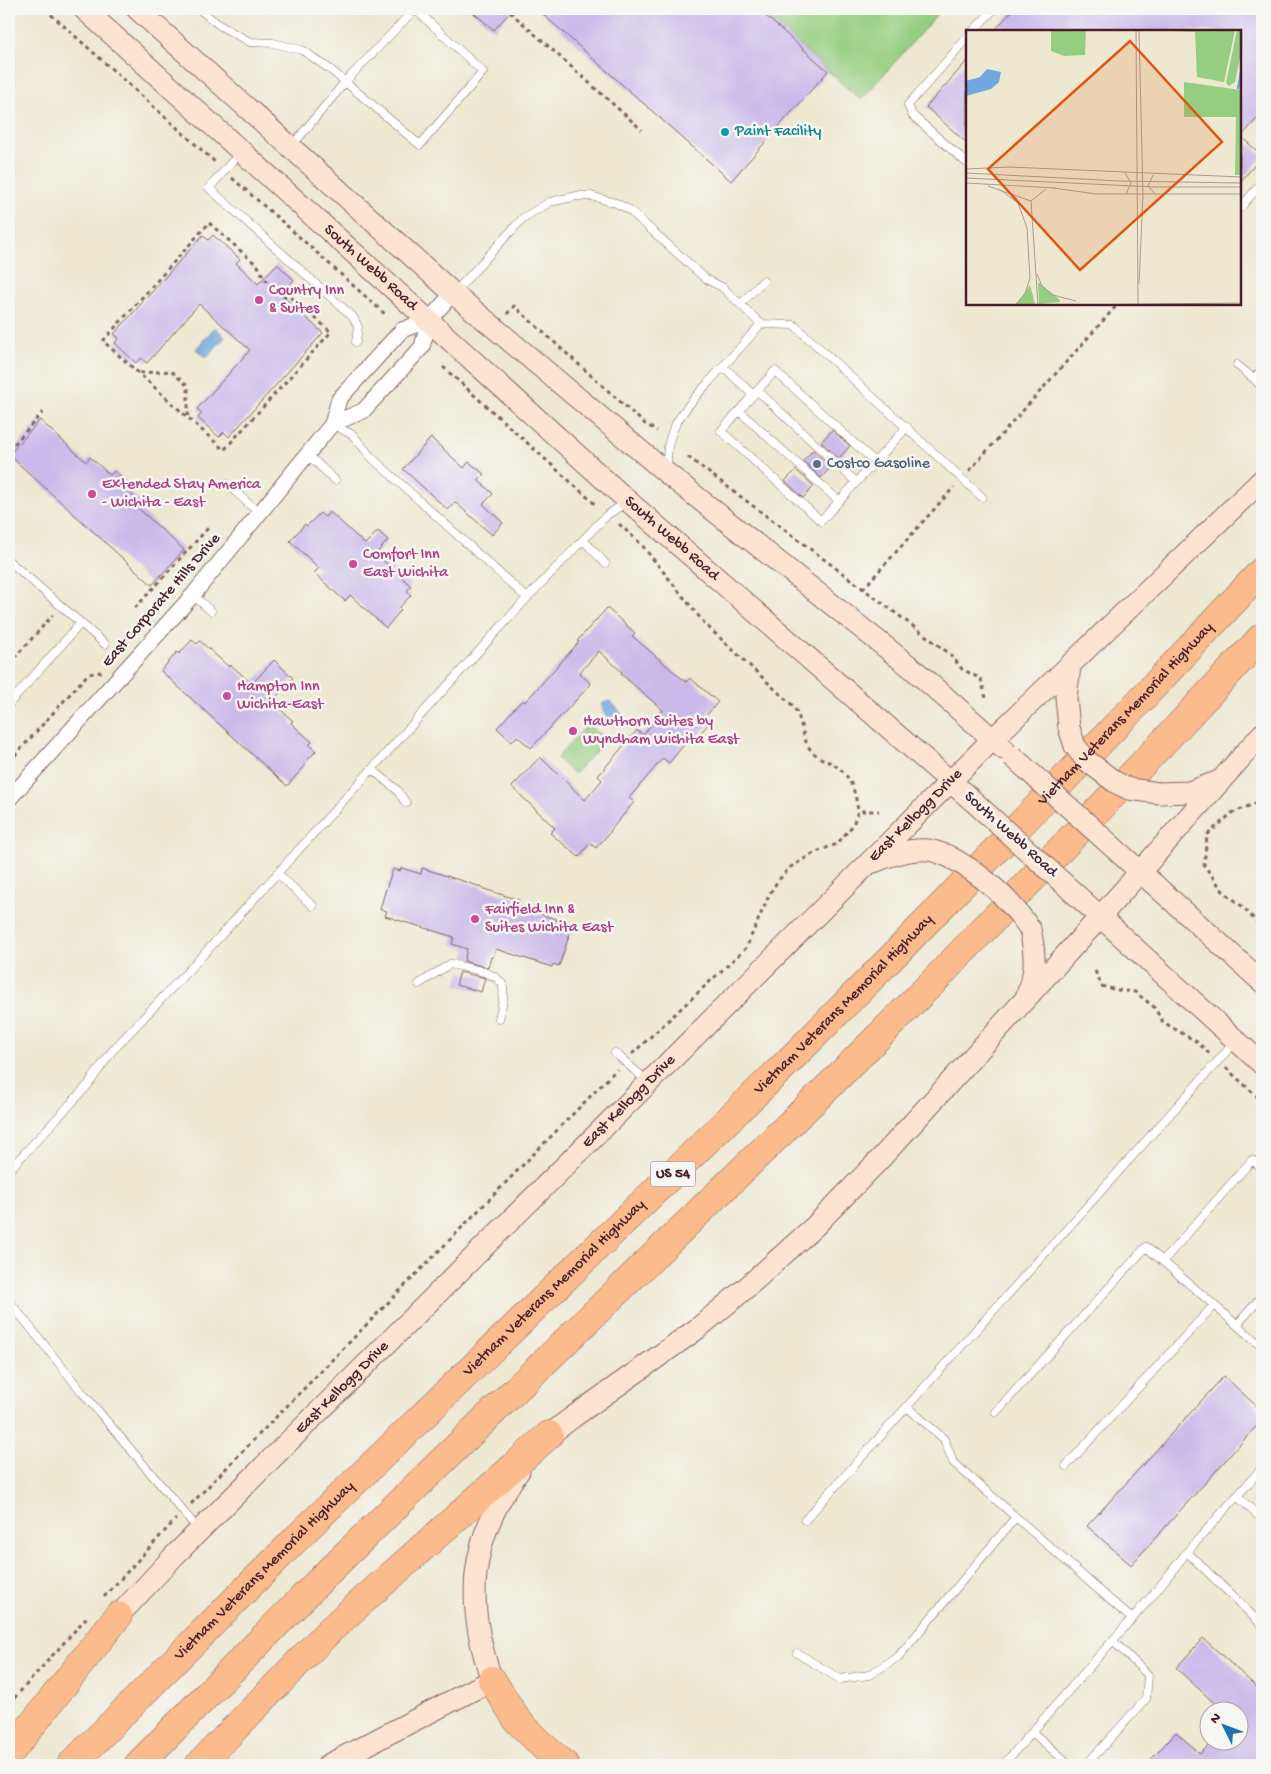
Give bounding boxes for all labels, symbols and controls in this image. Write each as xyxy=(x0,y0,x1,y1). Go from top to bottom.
inset map xyxy=(966,30,1241,305)
place label: Paint Facility xyxy=(734,123,822,142)
marker: Paint Facility xyxy=(719,126,731,138)
street label: South Webb Road xyxy=(320,221,422,316)
place label: Country Inn & Suites xyxy=(269,282,344,319)
marker: Country Inn & Suites xyxy=(253,294,265,306)
place label: Costco Gasoline xyxy=(827,455,931,474)
marker: Costco Gasoline xyxy=(811,458,823,470)
place label: Extended Stay America - Wichita - East xyxy=(102,476,262,513)
marker: Extended Stay America - Wichita - East xyxy=(86,488,98,500)
street label: South Webb Road xyxy=(620,492,724,586)
street label: East Corporate Hills Drive xyxy=(99,530,226,672)
place label: Comfort Inn East Wichita xyxy=(363,546,449,583)
marker: Comfort Inn East Wichita xyxy=(347,558,359,570)
street label: Vietnam Veterans Memorial Highway xyxy=(1033,619,1218,811)
place label: Hampton Inn Wichita-East xyxy=(237,678,325,715)
marker: Hampton Inn Wichita-East xyxy=(221,690,233,702)
place label: Hawthorn Suites by Wyndham Wichita East xyxy=(583,713,741,750)
marker: Hawthorn Suites by Wyndham Wichita East xyxy=(567,725,579,737)
street label: East Kellogg Drive xyxy=(865,765,967,866)
street label: South Webb Road xyxy=(959,788,1062,883)
place label: Fairfield Inn & Suites Wichita East xyxy=(484,901,614,938)
street label: Vietnam Veterans Memorial Highway xyxy=(749,911,937,1100)
marker: Fairfield Inn & Suites Wichita East xyxy=(469,913,481,925)
street label: East Kellogg Drive xyxy=(579,1051,681,1153)
road number: US 54 xyxy=(650,1162,696,1186)
street label: Vietnam Veterans Memorial Highway xyxy=(459,1196,650,1382)
street label: East Kellogg Drive xyxy=(292,1337,394,1439)
street label: Vietnam Veterans Memorial Highway xyxy=(170,1478,359,1666)
north arrow xyxy=(1198,1702,1248,1752)
text: N xyxy=(1207,1710,1226,1728)

